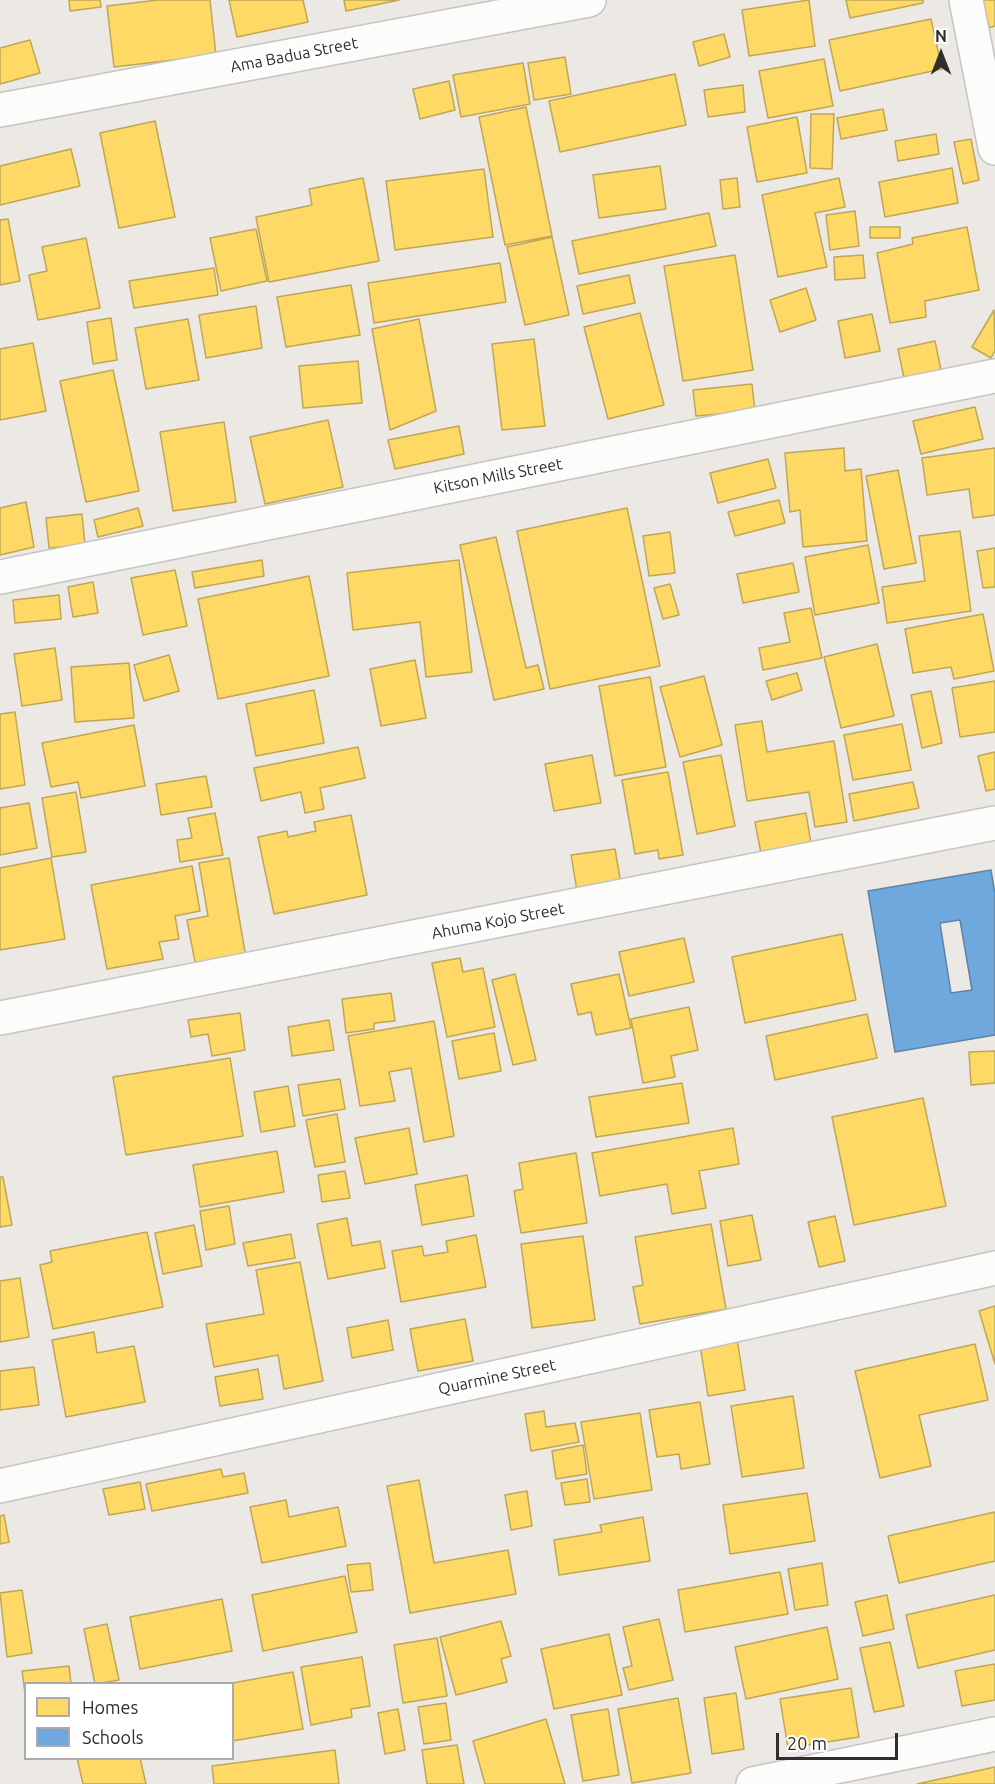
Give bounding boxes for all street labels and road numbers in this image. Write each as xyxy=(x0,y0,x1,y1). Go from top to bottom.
street label: Ama Badua Street xyxy=(229,33,359,77)
street label: Kitson Mills Street xyxy=(432,454,564,498)
street label: Ahuma Kojo Street xyxy=(430,899,566,943)
street label: Quarmine Street xyxy=(436,1355,558,1399)

